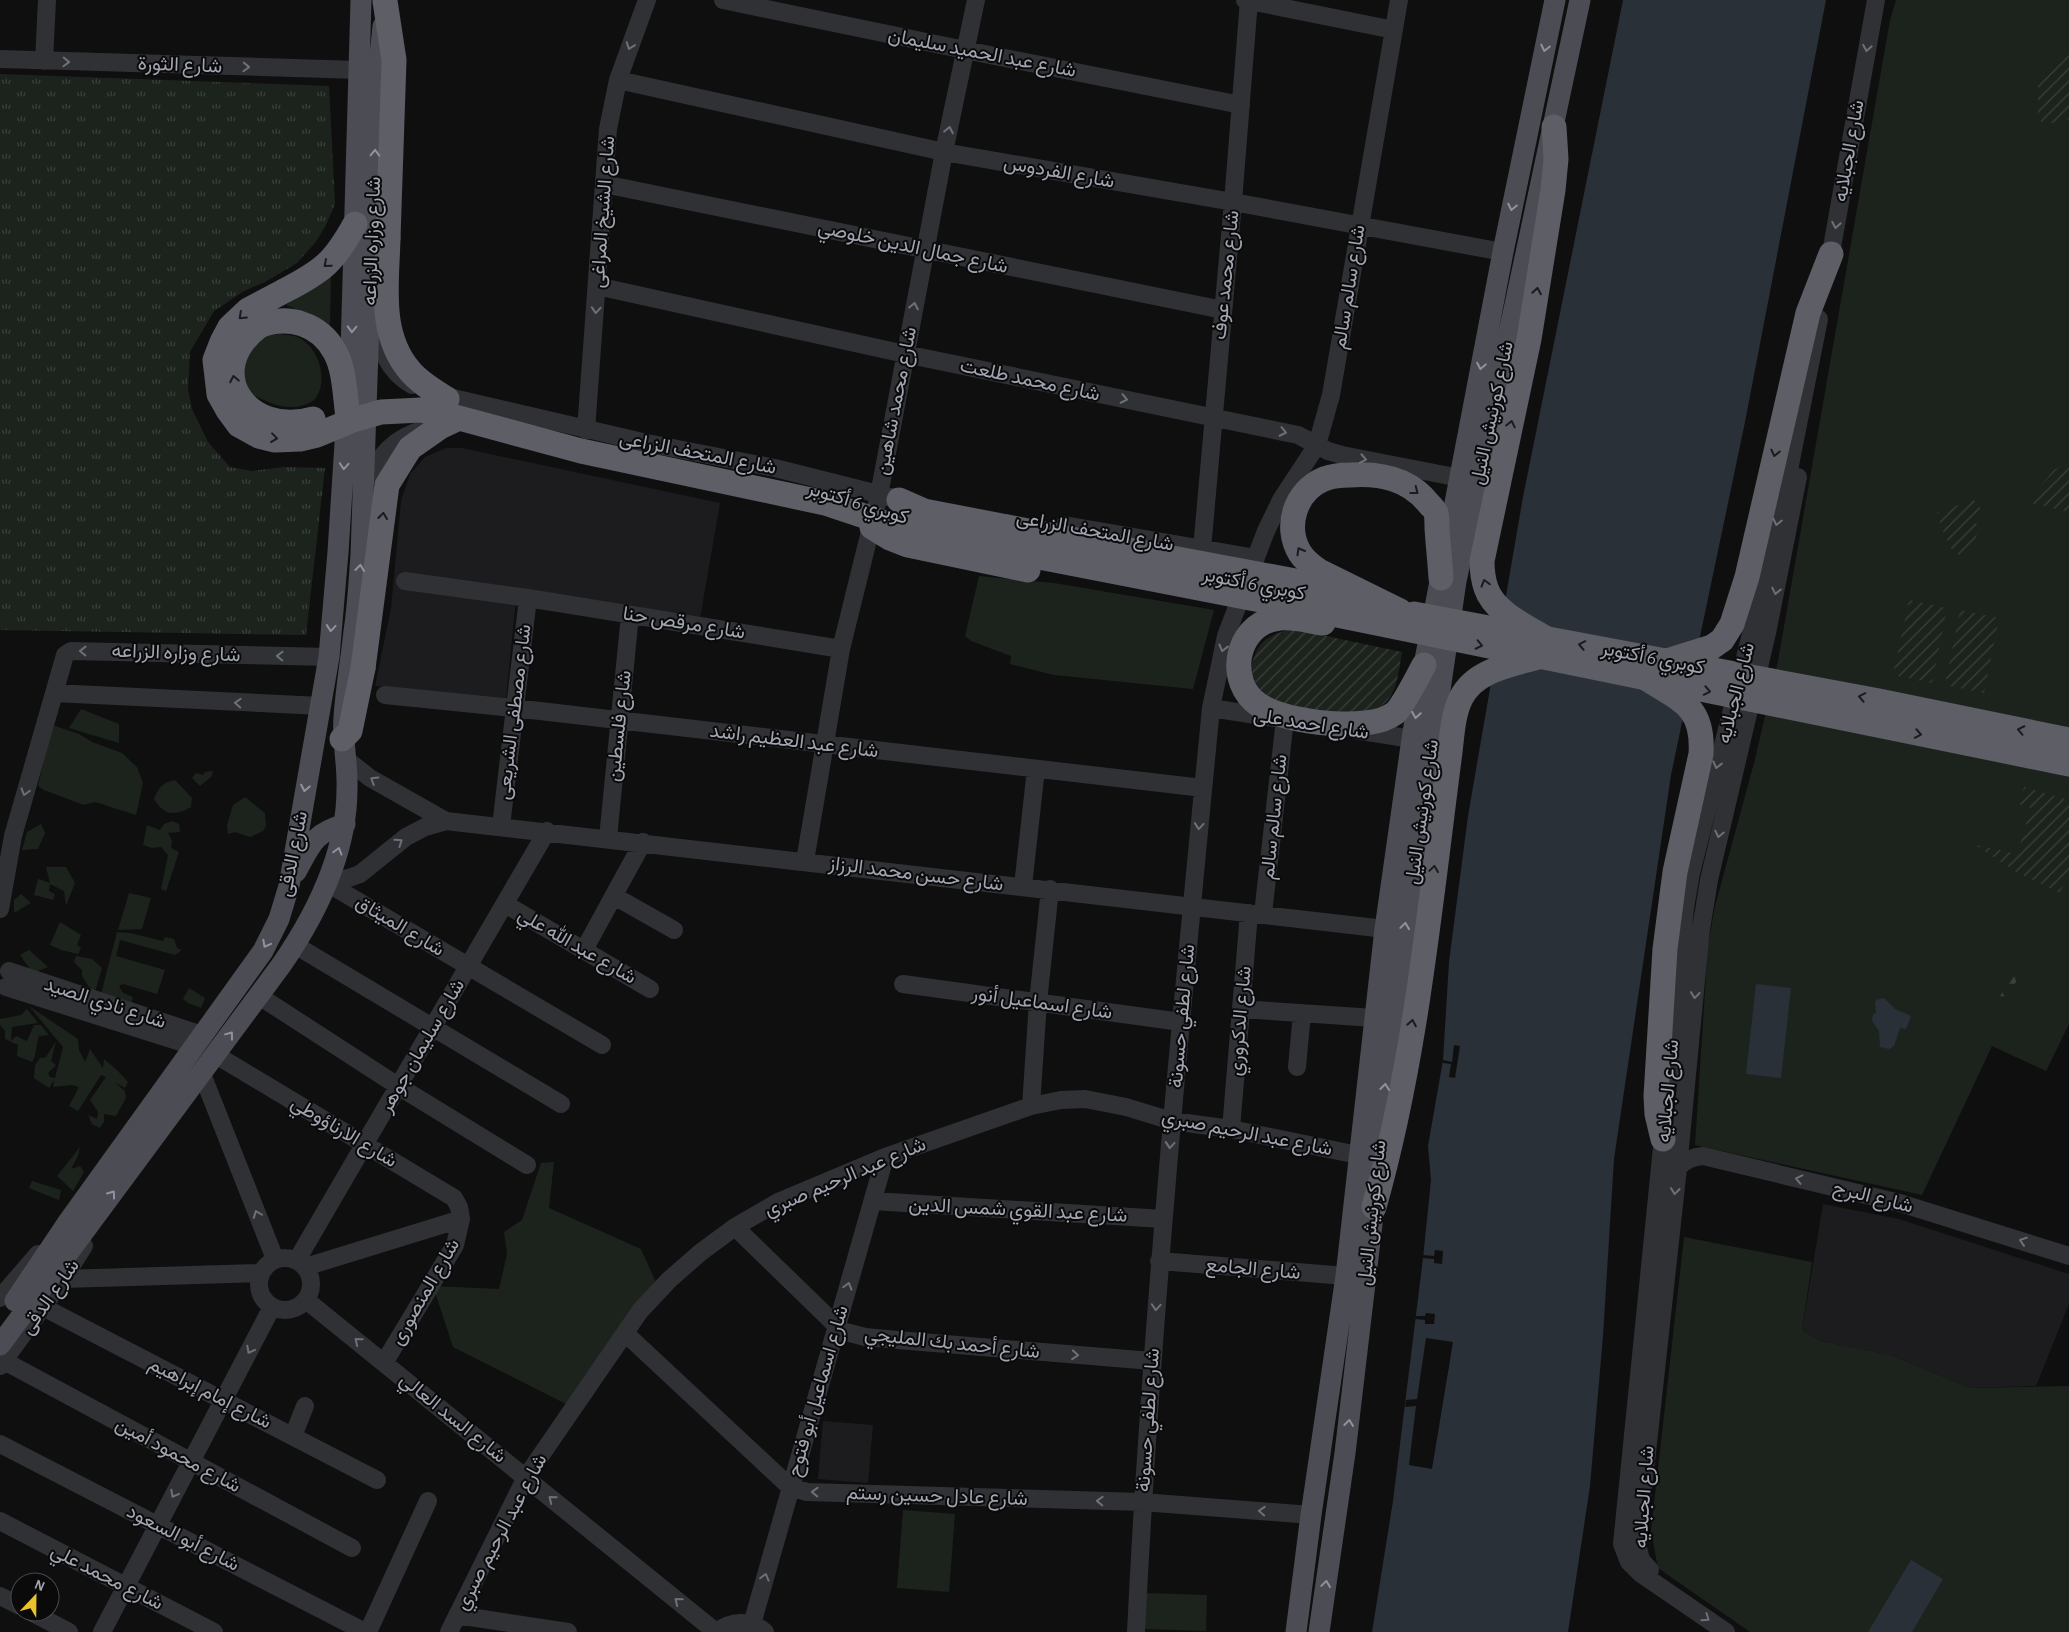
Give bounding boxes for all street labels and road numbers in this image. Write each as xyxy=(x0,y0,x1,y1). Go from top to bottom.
street label: شارع عبد الحميد سليمان xyxy=(886,25,1078,84)
street label: شارع الثورة xyxy=(137,54,223,79)
street label: شارع الجبلايه xyxy=(1830,98,1871,204)
street label: شارع الشيخ المراغى xyxy=(588,135,621,289)
street label: شارع الفردوس xyxy=(1002,152,1116,195)
street label: شارع وزاره الزراعه xyxy=(360,176,387,306)
street label: شارع محمد عوف xyxy=(1209,209,1246,341)
street label: شارع جمال الدين خلوصي xyxy=(815,217,1010,283)
street label: شارع سالم سالم xyxy=(1329,223,1372,351)
street label: شارع محمد شاهين xyxy=(872,325,923,477)
street label: شارع كورنيش النيل xyxy=(1467,339,1520,487)
street label: شارع محمد طلعت xyxy=(958,355,1102,408)
street label: شارع المتحف الزراعى xyxy=(617,428,778,481)
street label: كوبري 6 أكتوبر xyxy=(802,476,912,534)
street label: شارع المتحف الزراعى xyxy=(1014,507,1175,558)
street label: كوبري 6 أكتوبر xyxy=(1199,562,1308,610)
street label: شارع مرقص حنا xyxy=(621,603,747,646)
street label: شارع مصطفى الشريعى xyxy=(493,623,538,801)
street label: كوبري 6 أكتوبر xyxy=(1598,636,1707,684)
street label: شارع وزاره الزراعه xyxy=(111,641,241,668)
street label: شارع الجبلايه xyxy=(1714,641,1761,746)
street label: شارع فلسطين xyxy=(603,669,638,783)
street label: شارع احمد على xyxy=(1251,705,1370,746)
street label: شارع عبد العظيم راشد xyxy=(708,721,880,764)
street label: شارع كورنيش النيل xyxy=(1402,738,1445,886)
street label: شارع سالم سالم xyxy=(1257,753,1293,881)
street label: شارع الدقى xyxy=(275,810,314,899)
street label: شارع حسن محمد الرزاز xyxy=(826,853,1005,898)
street label: شارع الميثاق xyxy=(351,892,448,963)
street label: شارع عبد الله علي xyxy=(511,901,641,993)
street label: شارع لطفي حسونة xyxy=(1166,943,1204,1089)
street label: شارع الدكروري xyxy=(1225,965,1261,1077)
street label: شارع نادي الصيد xyxy=(40,974,168,1038)
street label: شارع سليمان جوهر xyxy=(375,976,471,1118)
street label: شارع اسماعيل أنور xyxy=(969,981,1114,1026)
street label: شارع الجبلايه xyxy=(1654,1039,1685,1144)
street label: شارع الارناؤوطي xyxy=(284,1093,400,1177)
street label: شارع عبد الرحيم صبري xyxy=(1159,1107,1334,1165)
street label: شارع عبد الرحيم صبري xyxy=(761,1134,931,1226)
street label: شارع كورنيش النيل xyxy=(1354,1139,1393,1287)
street label: شارع البرج xyxy=(1830,1177,1915,1220)
street label: شارع عبد القوي شمس الدين xyxy=(908,1194,1128,1232)
street label: شارع المنصورى xyxy=(387,1235,466,1350)
street label: شارع الجامع xyxy=(1204,1255,1301,1286)
street label: شارع الدقى xyxy=(17,1256,86,1340)
street label: شارع اسماعيل أبو فتوح xyxy=(782,1303,855,1480)
street label: شارع أحمد بك المليجي xyxy=(863,1322,1041,1368)
street label: شارع لطفي حسونة xyxy=(1133,1347,1169,1493)
street label: شارع إمام إبراهيم xyxy=(144,1354,275,1435)
street label: شارع السد العالي xyxy=(392,1369,510,1472)
street label: شارع محمود أمين xyxy=(111,1412,245,1499)
street label: شارع الجبلايه xyxy=(1630,1445,1661,1549)
street label: شارع عبد الرحيم صبري xyxy=(451,1451,556,1616)
street label: شارع عادل حسين رستم xyxy=(846,1483,1028,1512)
street label: شارع أبو السعود xyxy=(122,1499,243,1578)
street label: شارع محمد علي xyxy=(45,1540,166,1619)

